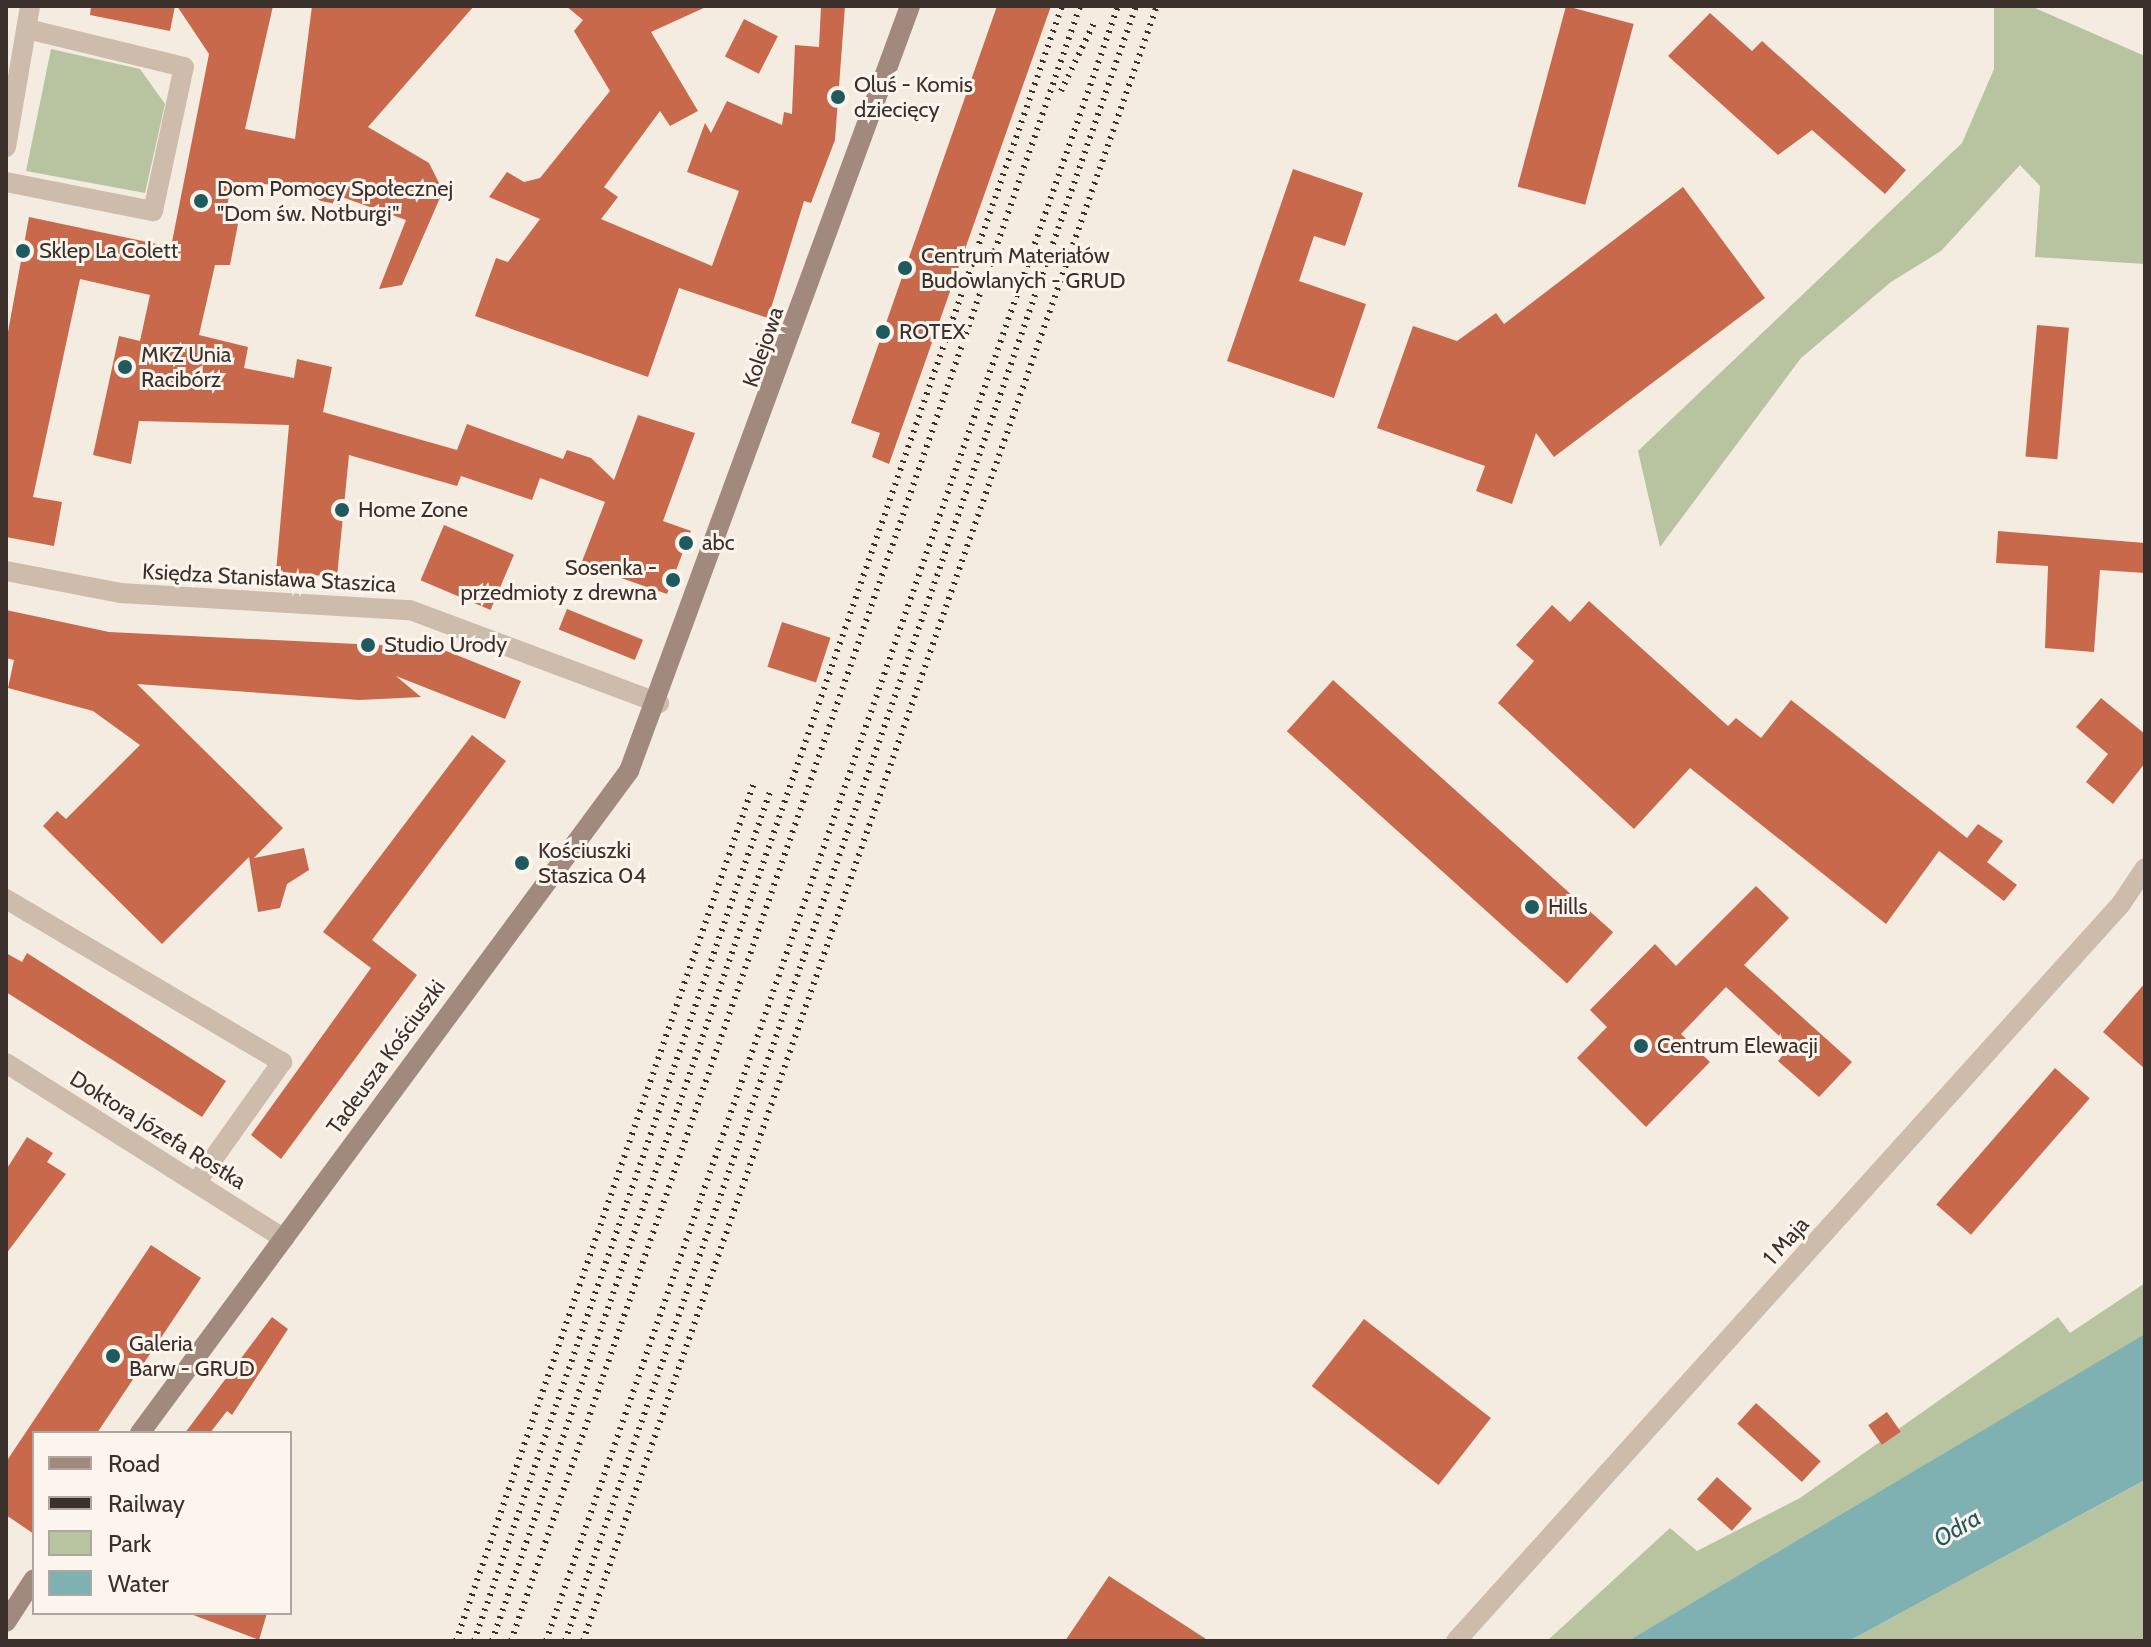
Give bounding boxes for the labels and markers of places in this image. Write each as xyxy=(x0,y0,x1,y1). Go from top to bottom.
place label: Oluś - Komis dziecięcy xyxy=(854,71,973,122)
marker: Oluś - Komis dziecięcy xyxy=(829,88,847,106)
place label: Dom Pomocy Społecznej "Dom św. Notburgi" xyxy=(217,175,453,226)
marker: Dom Pomocy Społecznej "Dom św. Notburgi" xyxy=(192,192,210,210)
place label: Sklep La Colett xyxy=(39,238,178,264)
marker: Sklep La Colett xyxy=(14,242,32,260)
place label: Centrum Materiałów Budowlanych - GRUD xyxy=(921,242,1125,294)
marker: Centrum Materiałów Budowlanych - GRUD xyxy=(896,259,914,277)
place label: ROTEX xyxy=(899,319,966,345)
marker: ROTEX xyxy=(874,323,892,341)
place label: MKZ Unia Racibórz xyxy=(141,341,231,392)
marker: MKZ Unia Racibórz xyxy=(116,358,134,376)
place label: Home Zone xyxy=(358,497,468,523)
marker: Home Zone xyxy=(333,501,351,519)
place label: abc xyxy=(702,530,735,556)
marker: abc xyxy=(677,534,695,552)
place label: Sosenka - przedmioty z drewna xyxy=(461,554,657,606)
marker: Sosenka - przedmioty z drewna xyxy=(664,571,682,589)
place label: Studio Urody xyxy=(384,632,507,658)
marker: Studio Urody xyxy=(359,636,377,654)
place label: Kościuszki Staszica 04 xyxy=(538,837,646,888)
marker: Kościuszki Staszica 04 xyxy=(513,854,531,872)
place label: Hills xyxy=(1548,894,1587,920)
marker: Hills xyxy=(1523,898,1541,916)
place label: Centrum Elewacji xyxy=(1657,1033,1818,1059)
marker: Centrum Elewacji xyxy=(1632,1037,1650,1055)
place label: Galeria Barw - GRUD xyxy=(129,1330,255,1382)
marker: Galeria Barw - GRUD xyxy=(104,1347,122,1365)

